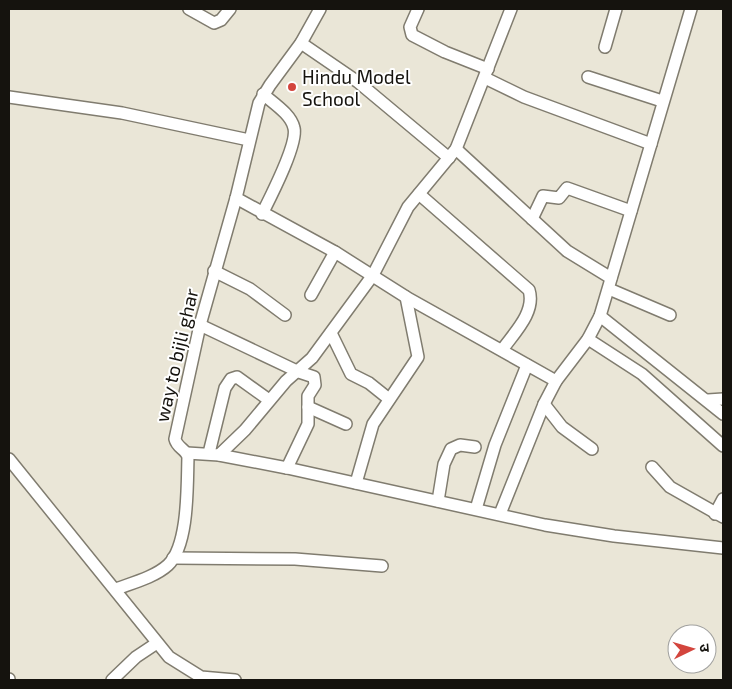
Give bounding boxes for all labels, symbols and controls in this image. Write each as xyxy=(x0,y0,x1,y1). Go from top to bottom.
place label: Hindu Model School xyxy=(302,65,411,110)
marker: Hindu Model School xyxy=(286,81,298,93)
street label: way to bijli ghar xyxy=(149,286,203,424)
north arrow xyxy=(667,624,717,674)
text: उ xyxy=(697,643,714,653)

